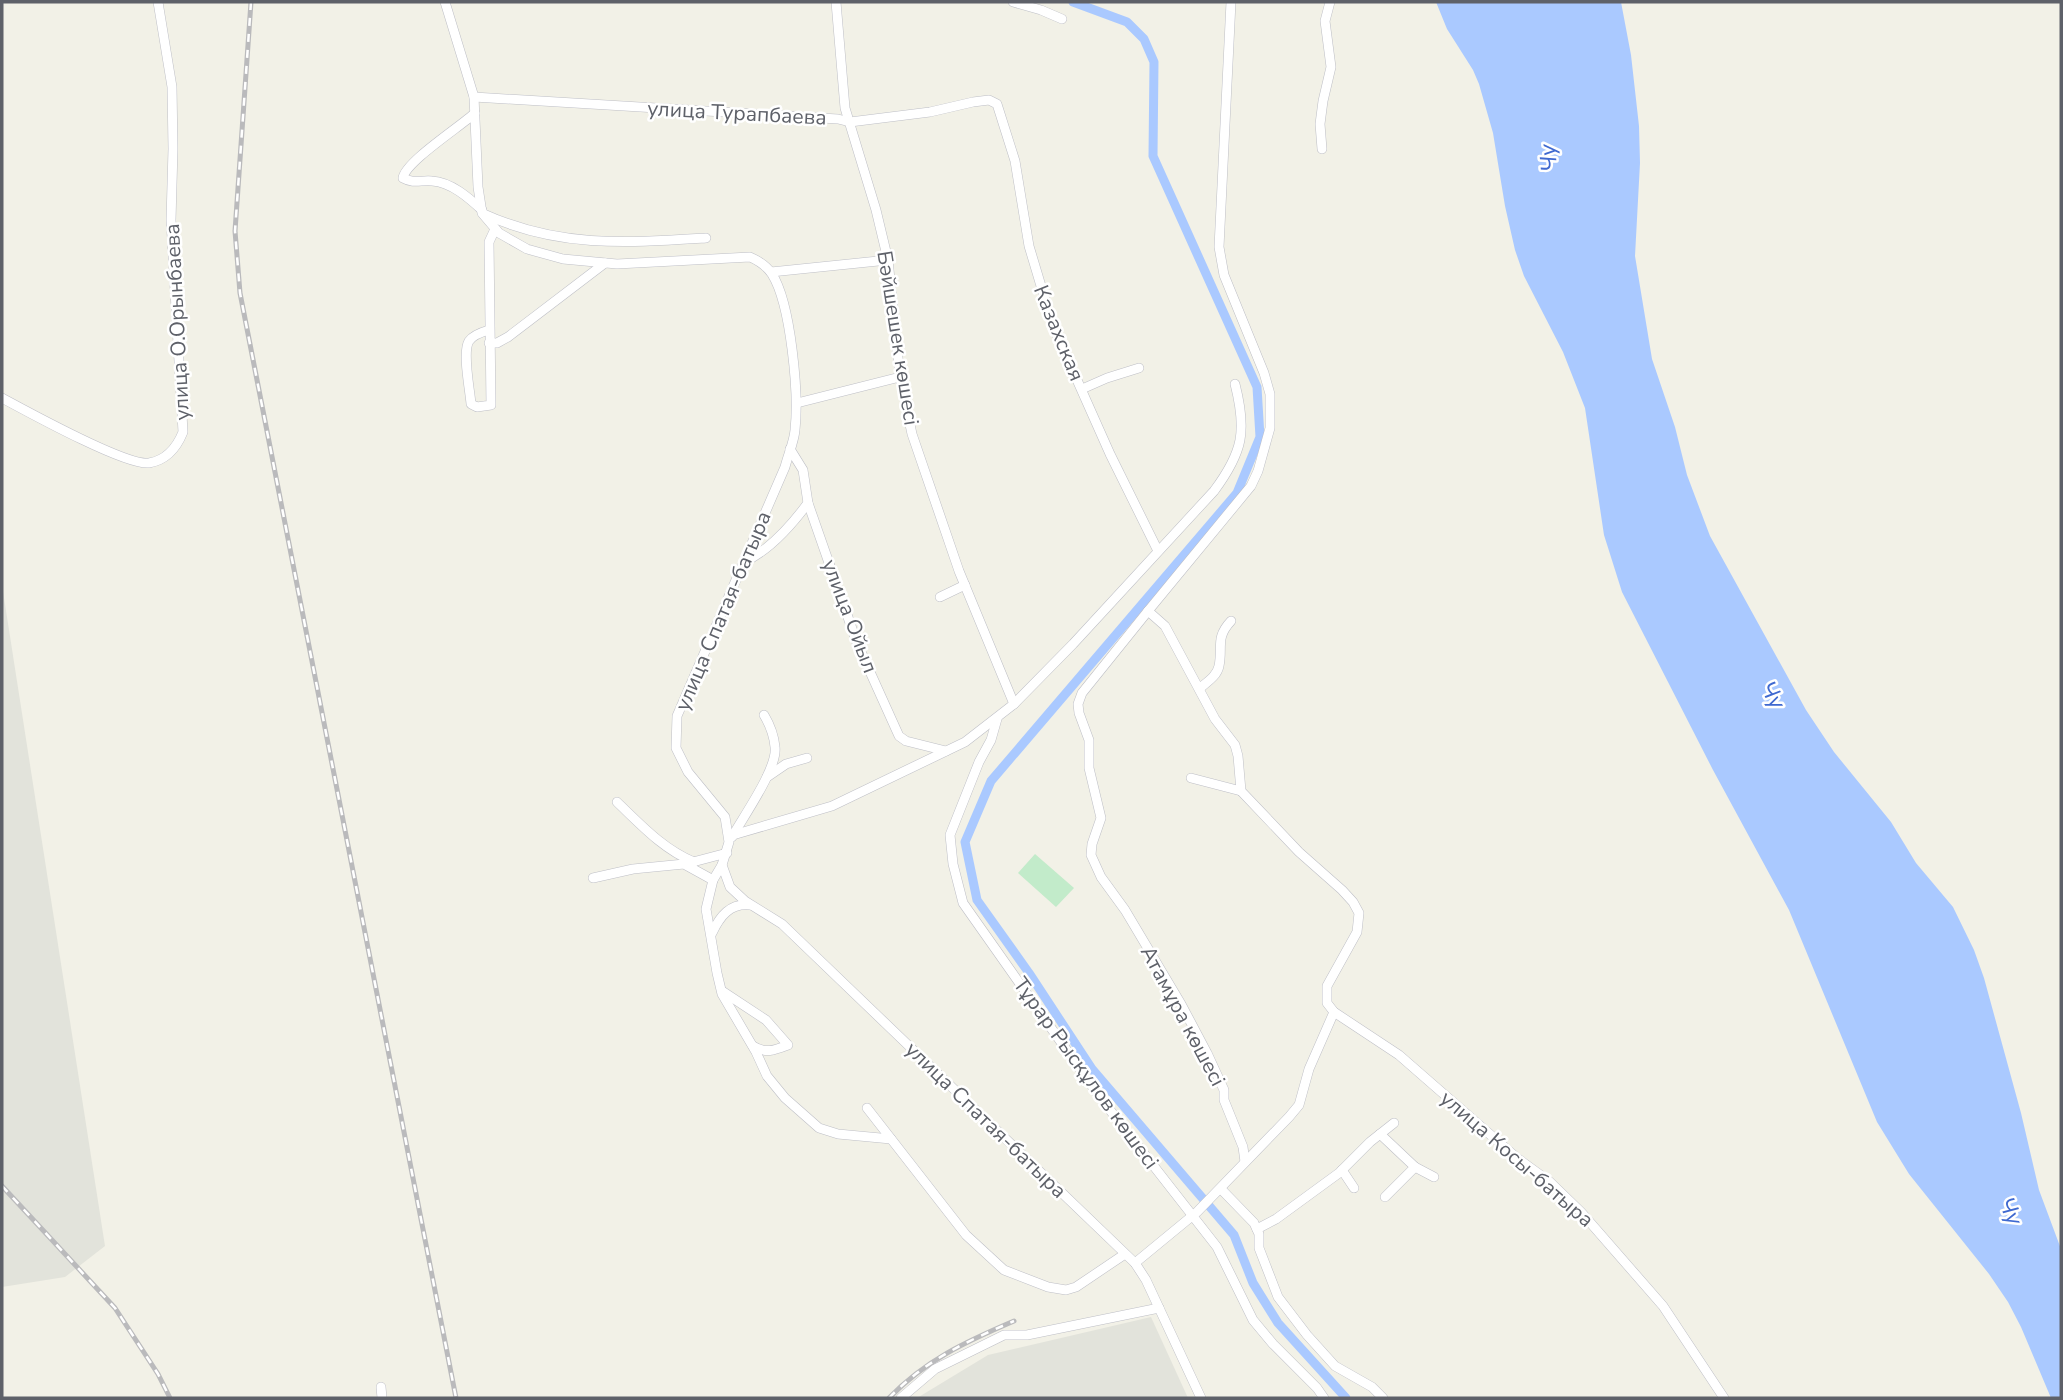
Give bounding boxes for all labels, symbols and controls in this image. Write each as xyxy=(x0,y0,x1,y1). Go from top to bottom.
street label: улица Турапбаева xyxy=(647,94,827,132)
water label: Чу xyxy=(1532,142,1565,173)
street label: улица О.Орынбаева xyxy=(158,223,196,421)
street label: Бәйшешек көшесі xyxy=(870,249,926,427)
street label: Казахская xyxy=(1027,281,1091,385)
street label: улица Спатая-батыра xyxy=(668,507,778,715)
street label: улица Ойыл xyxy=(815,555,885,677)
water label: Чу xyxy=(1752,676,1793,716)
street label: Атамұра көшесі xyxy=(1134,941,1232,1091)
street label: Тұрар Рысқұлов көшесі xyxy=(1007,971,1165,1175)
street label: улица Спатая-батыра xyxy=(899,1036,1073,1204)
street label: улица Косы-батыра xyxy=(1434,1084,1600,1234)
water label: Чу xyxy=(1991,1192,2031,1231)

